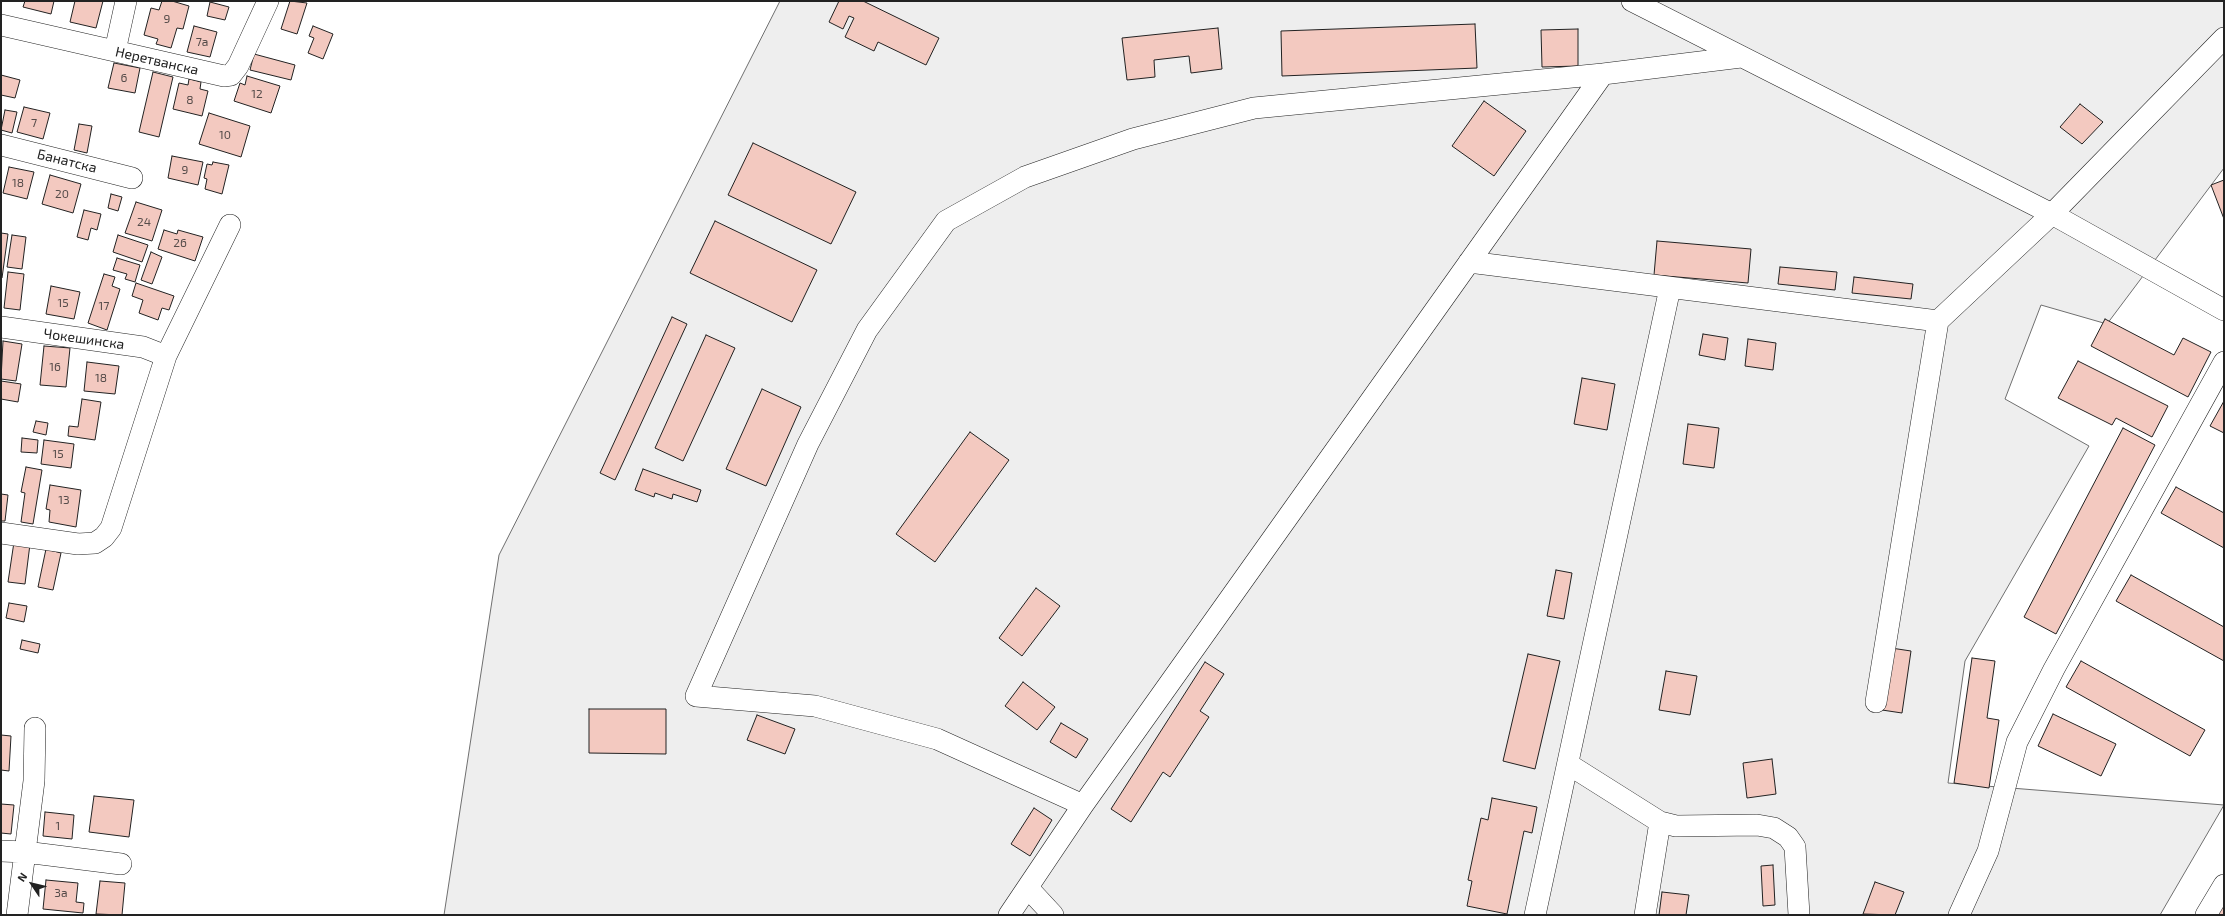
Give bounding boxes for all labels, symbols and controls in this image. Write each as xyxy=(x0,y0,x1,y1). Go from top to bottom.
house number: 9 xyxy=(164,12,170,26)
house number: 7a xyxy=(196,35,208,49)
street label: Неретванска xyxy=(114,43,200,79)
house number: 6 xyxy=(121,71,127,85)
house number: 12 xyxy=(251,87,263,101)
house number: 8 xyxy=(186,93,194,107)
house number: 7 xyxy=(31,116,37,130)
house number: 10 xyxy=(219,128,231,142)
street label: Банатска xyxy=(35,145,99,177)
house number: 9 xyxy=(182,163,188,177)
house number: 18 xyxy=(12,176,24,190)
house number: 20 xyxy=(55,187,69,201)
house number: 24 xyxy=(137,215,151,229)
house number: 26 xyxy=(173,236,187,250)
house number: 15 xyxy=(57,296,69,310)
house number: 17 xyxy=(99,299,109,313)
street label: Чокешинска xyxy=(42,325,126,353)
house number: 16 xyxy=(49,360,61,374)
house number: 18 xyxy=(95,371,107,385)
house number: 15 xyxy=(52,447,64,461)
house number: 13 xyxy=(58,493,70,507)
house number: 1 xyxy=(56,819,60,833)
north arrow xyxy=(12,864,52,904)
text: N xyxy=(14,870,29,884)
house number: 3a xyxy=(54,886,68,900)

